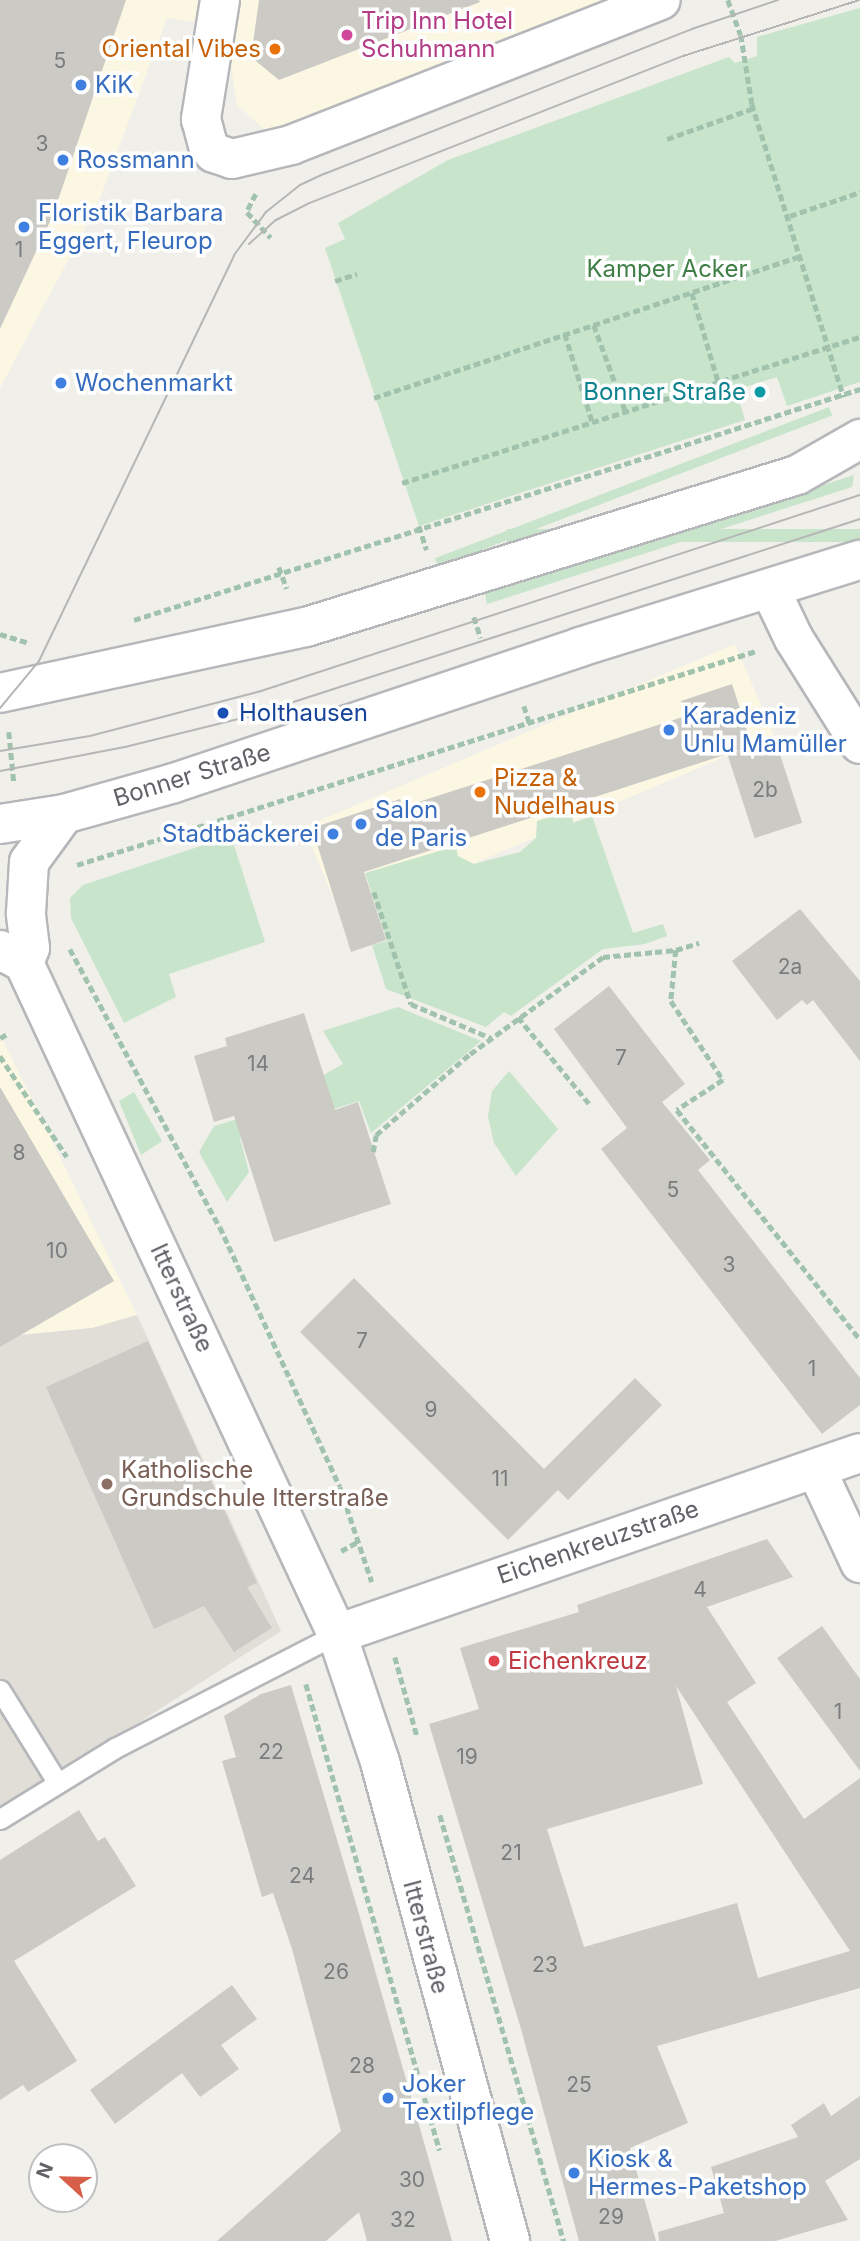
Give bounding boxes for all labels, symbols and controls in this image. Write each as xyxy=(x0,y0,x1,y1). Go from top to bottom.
place label: Trip Inn Hotel Schuhmann xyxy=(361,7,513,63)
marker: Trip Inn Hotel Schuhmann xyxy=(339,27,355,43)
place label: Oriental Vibes xyxy=(102,35,261,63)
marker: Oriental Vibes xyxy=(267,41,283,57)
house number: 5 xyxy=(54,48,66,74)
place label: KiK xyxy=(95,71,133,99)
marker: KiK xyxy=(73,77,89,93)
house number: 3 xyxy=(36,131,48,157)
place label: Rossmann xyxy=(77,146,195,174)
marker: Rossmann xyxy=(55,152,71,168)
place label: Floristik Barbara Eggert, Fleurop xyxy=(38,199,223,255)
marker: Floristik Barbara Eggert, Fleurop xyxy=(16,219,32,235)
house number: 1 xyxy=(15,237,23,263)
park label: Kamper Acker xyxy=(586,255,748,283)
place label: Wochenmarkt xyxy=(75,369,233,397)
marker: Wochenmarkt xyxy=(53,375,69,391)
place label: Bonner Straße xyxy=(583,378,746,406)
marker: Bonner Straße xyxy=(752,384,768,400)
place label: Holthausen xyxy=(239,699,368,727)
place label: Karadeniz Unlu Mamüller xyxy=(683,702,847,758)
marker: Holthausen xyxy=(213,703,233,723)
marker: Karadeniz Unlu Mamüller xyxy=(661,722,677,738)
street label: Bonner Straße xyxy=(110,737,274,813)
place label: Pizza & Nudelhaus xyxy=(494,764,615,820)
house number: 2b xyxy=(752,777,778,803)
marker: Pizza & Nudelhaus xyxy=(472,784,488,800)
place label: Salon de Paris xyxy=(375,796,467,852)
marker: Salon de Paris xyxy=(353,816,369,832)
place label: Stadtbäckerei xyxy=(162,820,319,848)
marker: Stadtbäckerei xyxy=(325,826,341,842)
house number: 2a xyxy=(778,954,802,980)
house number: 7 xyxy=(615,1045,627,1071)
house number: 14 xyxy=(247,1051,269,1077)
house number: 8 xyxy=(13,1140,25,1166)
house number: 5 xyxy=(667,1177,679,1203)
house number: 10 xyxy=(46,1238,68,1264)
street label: Itterstraße xyxy=(144,1239,220,1357)
house number: 3 xyxy=(723,1252,735,1278)
house number: 7 xyxy=(356,1328,368,1354)
house number: 1 xyxy=(808,1356,816,1382)
house number: 9 xyxy=(424,1397,438,1423)
place label: Katholische Grundschule Itterstraße xyxy=(121,1456,389,1512)
house number: 11 xyxy=(491,1466,509,1492)
marker: Katholische Grundschule Itterstraße xyxy=(99,1476,115,1492)
street label: Eichenkreuzstraße xyxy=(493,1494,703,1590)
house number: 4 xyxy=(693,1577,707,1603)
place label: Eichenkreuz xyxy=(508,1647,648,1675)
marker: Eichenkreuz xyxy=(486,1653,502,1669)
house number: 1 xyxy=(834,1699,842,1725)
house number: 22 xyxy=(258,1739,284,1765)
house number: 19 xyxy=(456,1744,478,1770)
house number: 21 xyxy=(500,1840,522,1866)
house number: 24 xyxy=(289,1863,315,1889)
street label: Itterstraße xyxy=(397,1877,455,1997)
house number: 23 xyxy=(532,1952,558,1978)
house number: 26 xyxy=(323,1959,349,1985)
house number: 28 xyxy=(349,2053,375,2079)
place label: Joker Textilpflege xyxy=(402,2070,534,2126)
house number: 25 xyxy=(566,2072,592,2098)
marker: Joker Textilpflege xyxy=(380,2090,396,2106)
north arrow xyxy=(28,2143,98,2213)
place label: Kiosk & Hermes-Paketshop xyxy=(588,2145,807,2201)
text: N xyxy=(32,2160,58,2182)
marker: Kiosk & Hermes-Paketshop xyxy=(566,2165,582,2181)
house number: 30 xyxy=(399,2167,425,2193)
house number: 29 xyxy=(598,2204,624,2230)
house number: 32 xyxy=(390,2207,416,2233)

